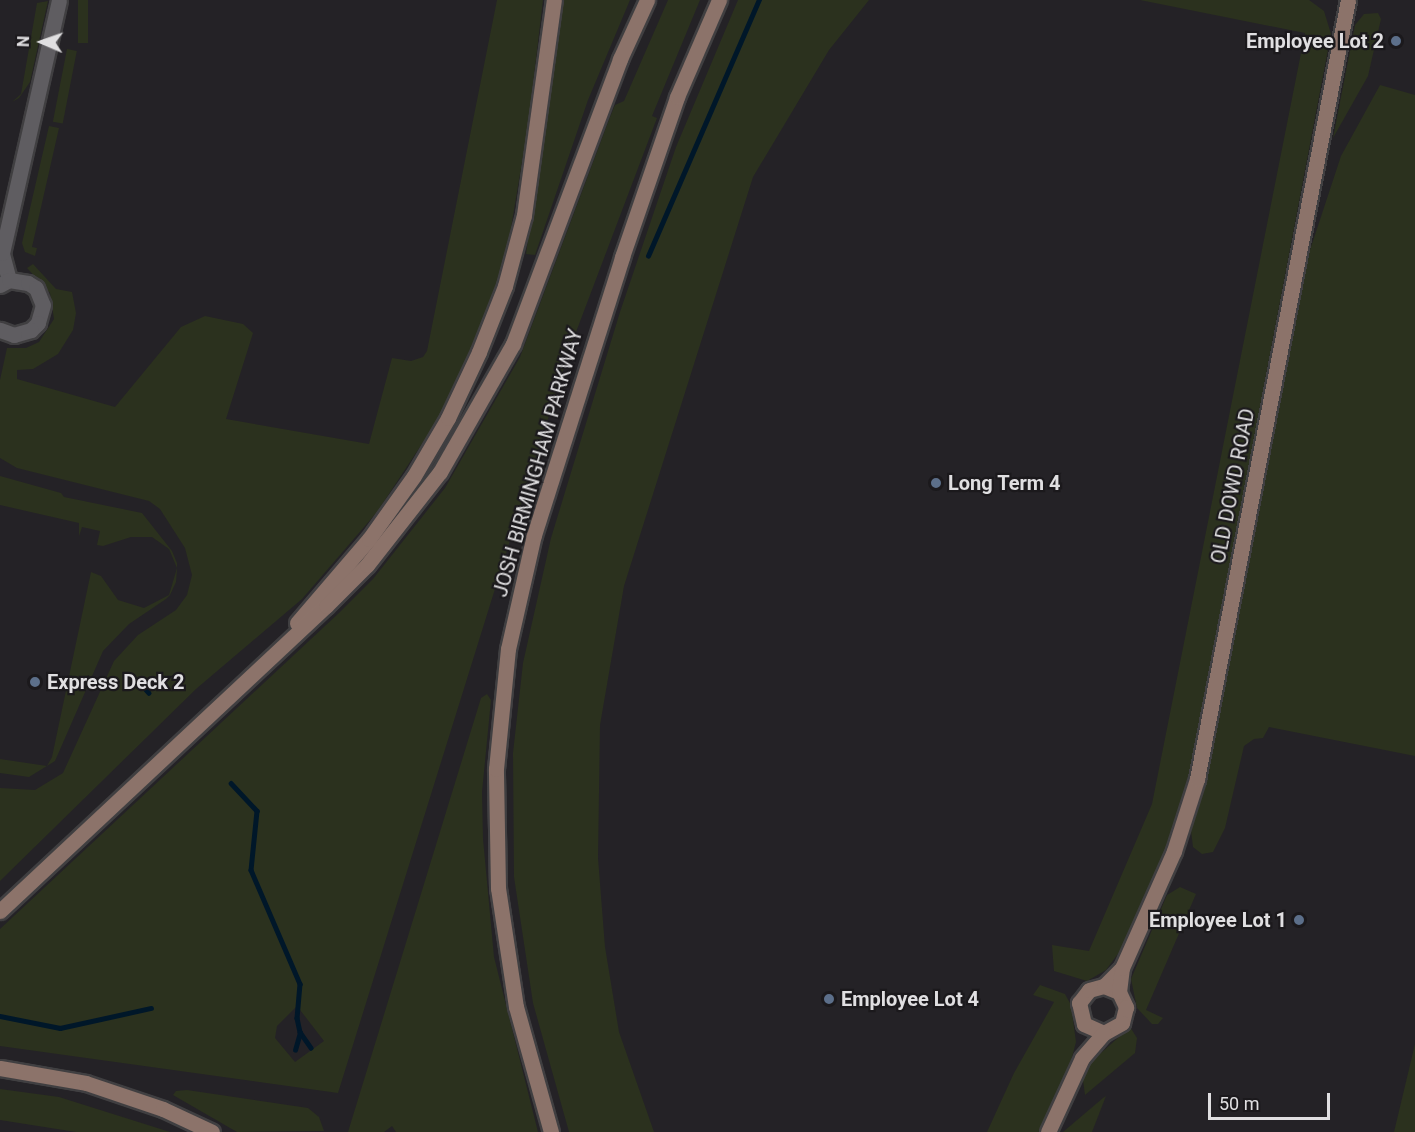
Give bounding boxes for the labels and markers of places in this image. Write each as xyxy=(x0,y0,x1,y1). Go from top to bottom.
place label: Employee Lot 2 xyxy=(1246,29,1384,53)
marker: Employee Lot 2 xyxy=(1389,34,1403,48)
place label: Long Term 4 xyxy=(948,471,1061,495)
marker: Long Term 4 xyxy=(929,476,943,490)
place label: Express Deck 2 xyxy=(47,670,184,694)
marker: Express Deck 2 xyxy=(28,675,42,689)
place label: Employee Lot 1 xyxy=(1149,908,1287,932)
marker: Employee Lot 1 xyxy=(1292,913,1306,927)
place label: Employee Lot 4 xyxy=(841,987,979,1011)
marker: Employee Lot 4 xyxy=(822,992,836,1006)

